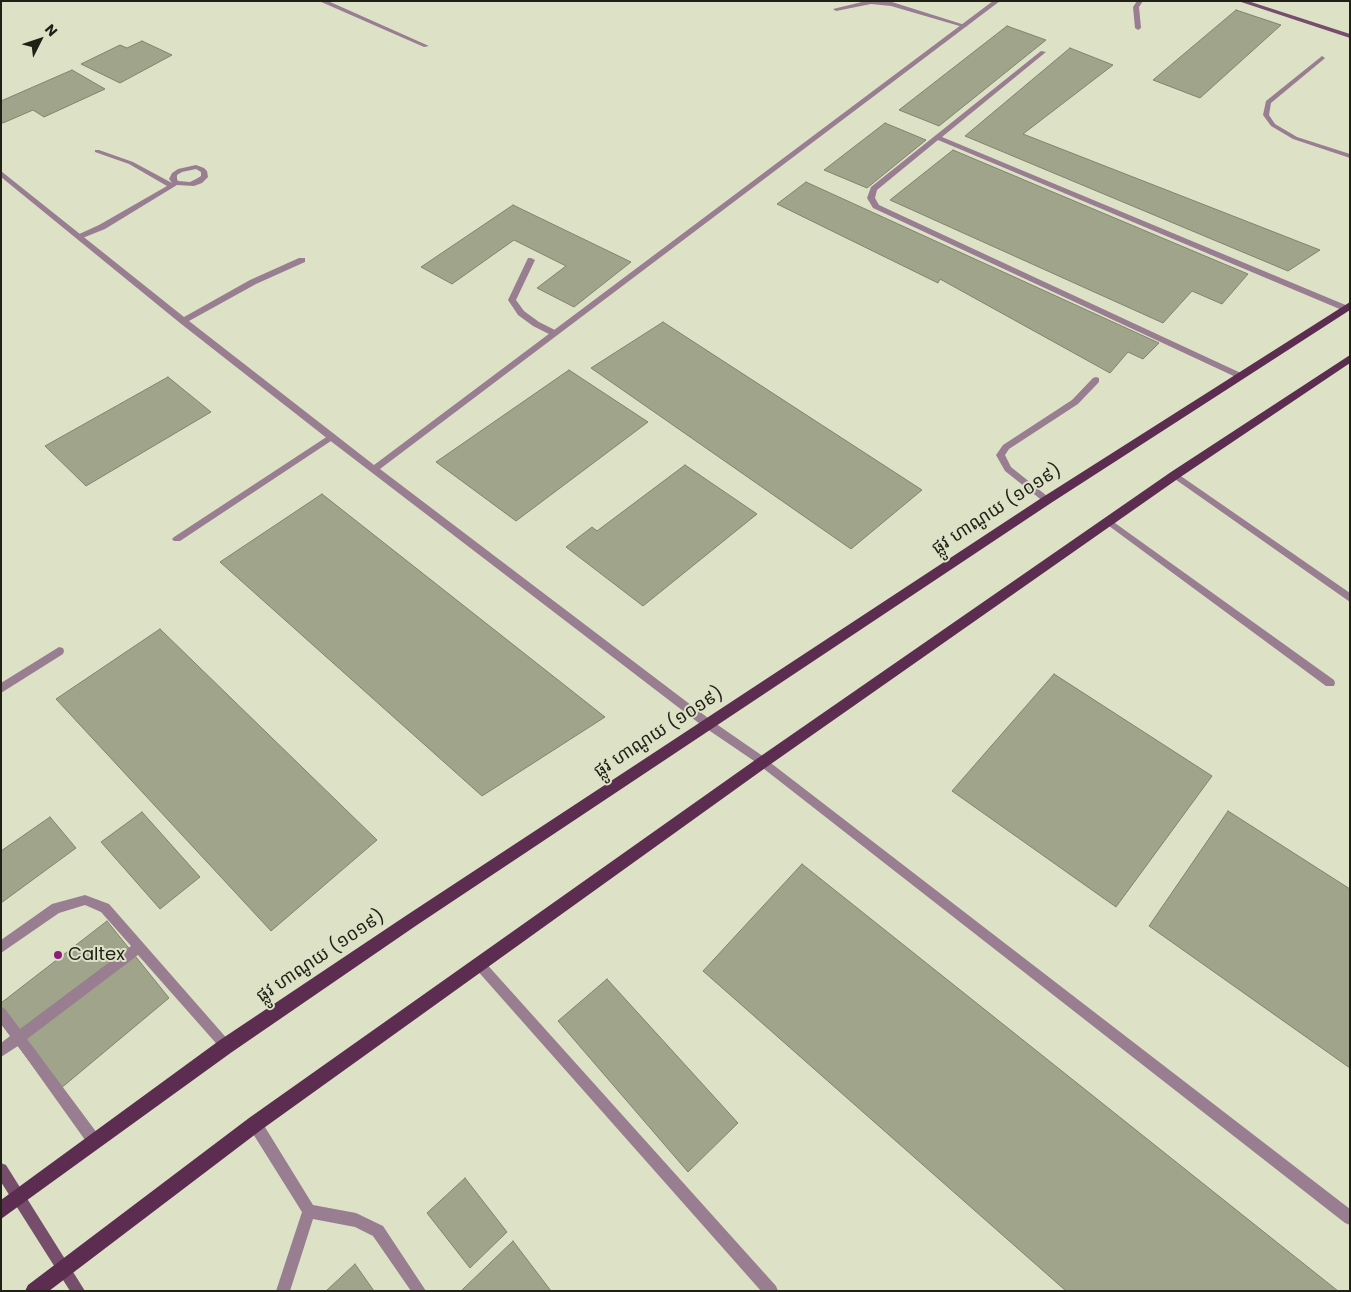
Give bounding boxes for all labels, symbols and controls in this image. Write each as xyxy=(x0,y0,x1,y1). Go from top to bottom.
north arrow xyxy=(15,15,65,65)
text: N xyxy=(40,20,62,41)
street label: ផ្លូវ ហាណូយ (១០១៩) xyxy=(928,460,1066,560)
street label: ផ្លូវ ហាណូយ (១០១៩) xyxy=(590,683,728,783)
street label: ផ្លូវ ហាណូយ (១០១៩) xyxy=(253,906,389,1008)
place label: Caltex xyxy=(68,944,125,966)
marker: Caltex xyxy=(52,949,64,961)

